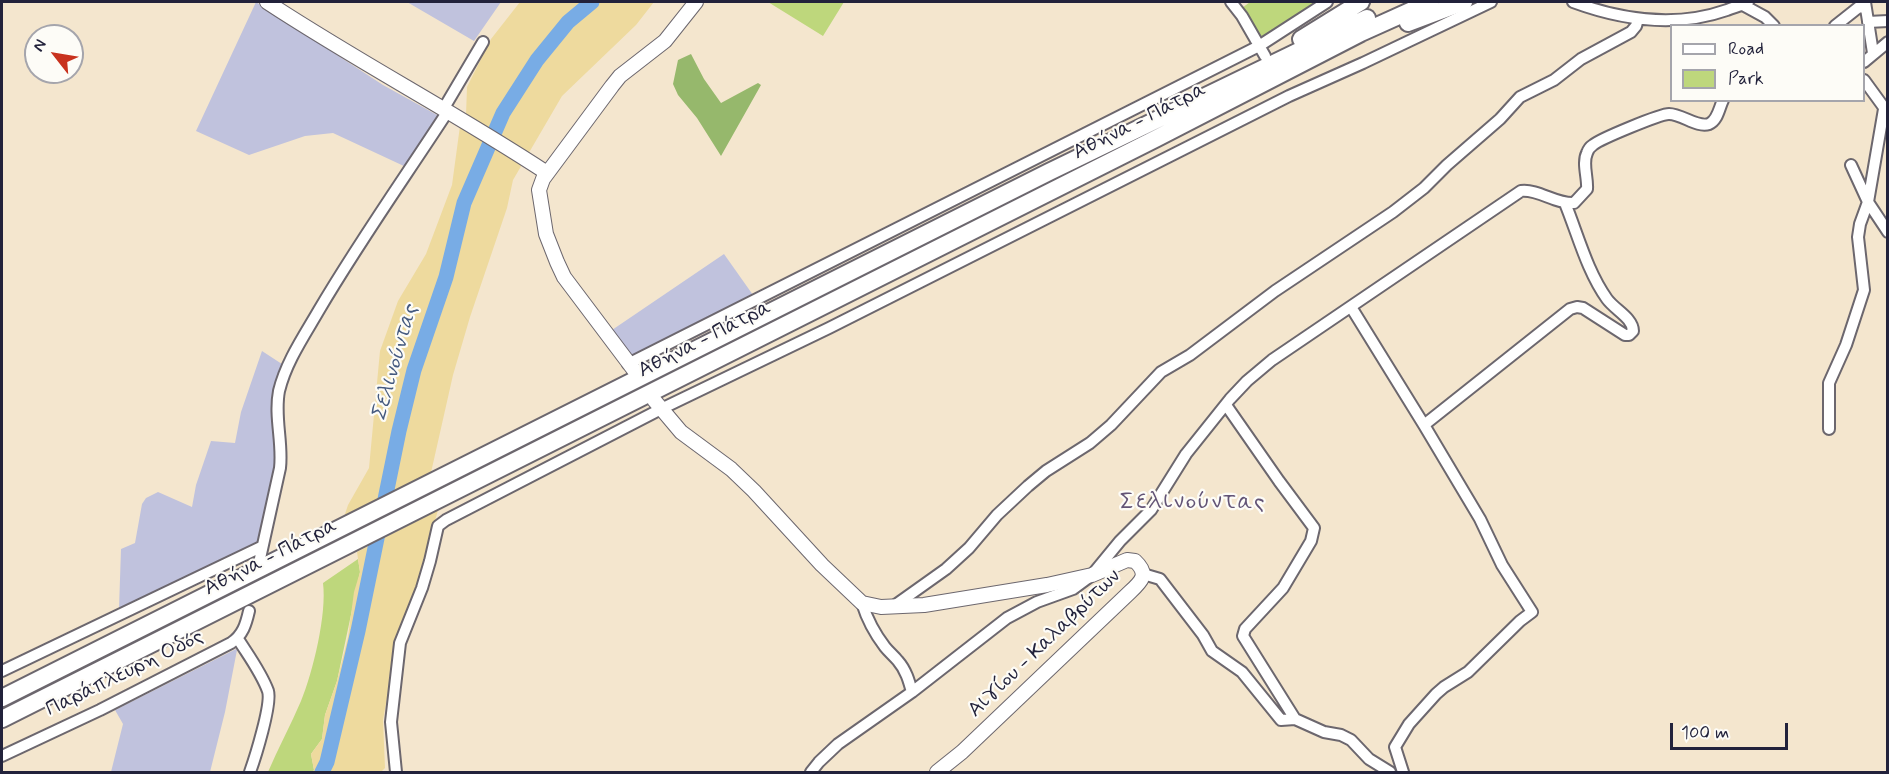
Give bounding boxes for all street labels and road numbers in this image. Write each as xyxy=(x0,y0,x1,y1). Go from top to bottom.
street label: Αθήνα - Πάτρα xyxy=(1069,78,1211,166)
street label: Αθήνα - Πάτρα xyxy=(634,296,776,384)
street label: Αθήνα - Πάτρα xyxy=(200,514,342,602)
street label: Αιγίου - Καλαβρύτων xyxy=(963,565,1127,723)
street label: Παράπλευρη Οδός xyxy=(42,625,208,723)

